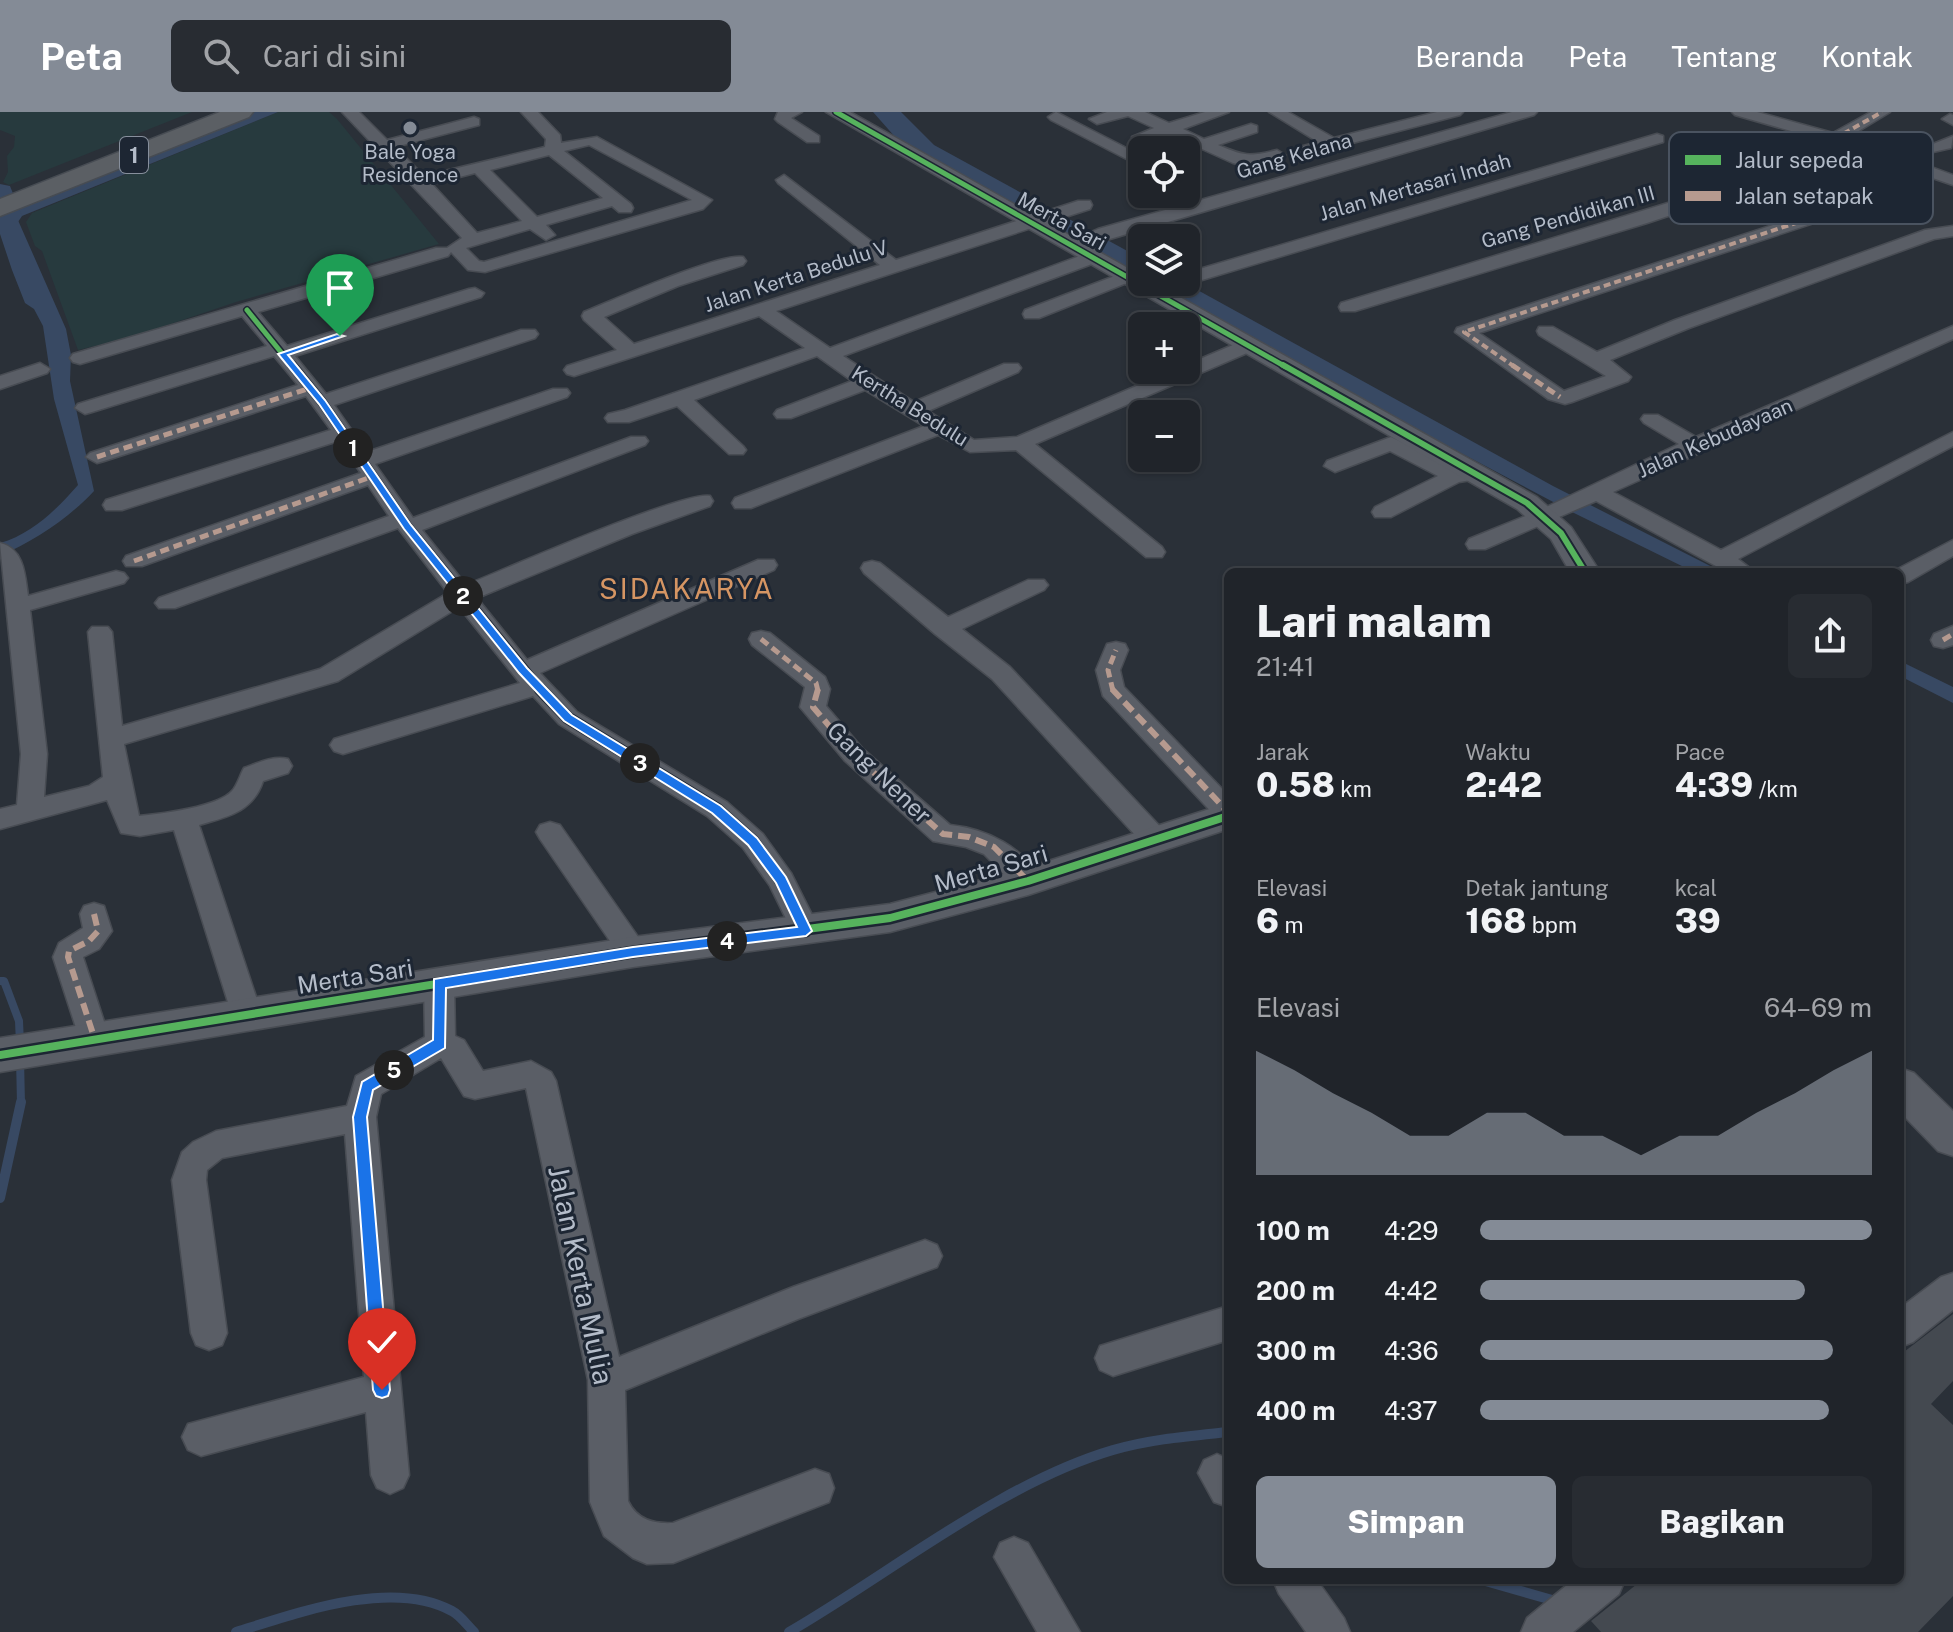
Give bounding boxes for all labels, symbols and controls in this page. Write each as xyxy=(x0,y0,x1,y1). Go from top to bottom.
search box xyxy=(171,20,731,92)
text: Peta xyxy=(40,34,123,79)
icon: search xyxy=(199,34,243,78)
text: Cari di sini xyxy=(263,38,406,74)
text: Beranda xyxy=(1415,40,1524,73)
text: Peta xyxy=(1568,40,1627,73)
text: Tentang xyxy=(1671,40,1777,73)
text: Kontak xyxy=(1821,40,1913,73)
marker: Bale Yoga Residence xyxy=(401,119,419,137)
street label: Gang Kelana xyxy=(1234,128,1354,184)
legend xyxy=(1669,132,1933,224)
map controls xyxy=(1128,136,1200,472)
button: locate xyxy=(1128,136,1200,208)
road number: 1 xyxy=(120,137,148,173)
place label: Bale Yoga Residence xyxy=(362,140,458,187)
text: Jalur sepeda xyxy=(1735,147,1863,173)
street label: Jalan Mertasari Indah xyxy=(1317,148,1513,226)
street label: Gang Pendidikan III xyxy=(1478,181,1658,253)
text: Jalan setapak xyxy=(1735,183,1874,209)
street label: Merta Sari xyxy=(1014,187,1110,255)
button: layers xyxy=(1128,224,1200,296)
street label: Jalan Kerta Bedulu V xyxy=(701,235,891,317)
pin xyxy=(306,254,374,336)
icon: arrive xyxy=(318,266,362,310)
button: + xyxy=(1128,312,1200,384)
street label: Kertha Bedulu xyxy=(847,361,973,451)
street label: Jalan Kebudayaan xyxy=(1634,393,1796,483)
button: − xyxy=(1128,400,1200,472)
pin: 1 xyxy=(333,428,373,468)
text: 1 xyxy=(348,435,358,461)
district label: SIDAKARYA xyxy=(599,572,775,605)
pin: 2 xyxy=(443,576,483,616)
text: 2 xyxy=(456,583,470,609)
button: share xyxy=(1788,594,1872,678)
text: Lari malam xyxy=(1256,595,1492,647)
text: 21:41 xyxy=(1256,651,1315,682)
street label: Gang Nener xyxy=(822,716,938,829)
text: Jarak xyxy=(1256,739,1309,765)
text: Waktu xyxy=(1465,739,1531,765)
text: Pace xyxy=(1675,739,1725,765)
pin: 3 xyxy=(620,743,660,783)
text: 3 xyxy=(633,750,647,776)
text: 0.58 xyxy=(1256,765,1335,805)
text: 2:42 xyxy=(1465,765,1542,805)
text: 4:39 xyxy=(1675,765,1753,805)
text: km xyxy=(1335,776,1372,802)
text: /km xyxy=(1753,776,1798,802)
street label: Merta Sari xyxy=(931,839,1051,898)
text: Elevasi xyxy=(1256,875,1327,901)
text: Detak jantung xyxy=(1465,875,1609,901)
text: kcal xyxy=(1675,875,1717,901)
text: 6 xyxy=(1256,901,1279,941)
text: 168 xyxy=(1465,901,1526,941)
text: 39 xyxy=(1675,901,1721,941)
text: m xyxy=(1279,912,1303,938)
text: bpm xyxy=(1526,912,1577,938)
pin: 4 xyxy=(707,921,747,961)
text: 4 xyxy=(720,928,734,954)
street label: Merta Sari xyxy=(295,953,415,999)
text: Elevasi xyxy=(1256,992,1340,1023)
text: 64–69 m xyxy=(1764,992,1872,1023)
pin: 5 xyxy=(374,1050,414,1090)
text: 5 xyxy=(387,1057,401,1083)
street label: Jalan Kerta Mulia xyxy=(542,1162,621,1387)
text: 100 m xyxy=(1256,1215,1330,1246)
text: 4:29 xyxy=(1384,1215,1438,1246)
text: 200 m xyxy=(1256,1275,1335,1306)
text: 4:42 xyxy=(1384,1275,1438,1306)
pin xyxy=(348,1308,416,1390)
icon: check xyxy=(360,1320,404,1364)
text: 300 m xyxy=(1256,1335,1336,1366)
text: 4:36 xyxy=(1384,1335,1439,1366)
text: 400 m xyxy=(1256,1395,1336,1426)
text: 4:37 xyxy=(1384,1395,1438,1426)
button: Simpan xyxy=(1256,1476,1556,1568)
button: Bagikan xyxy=(1572,1476,1872,1568)

